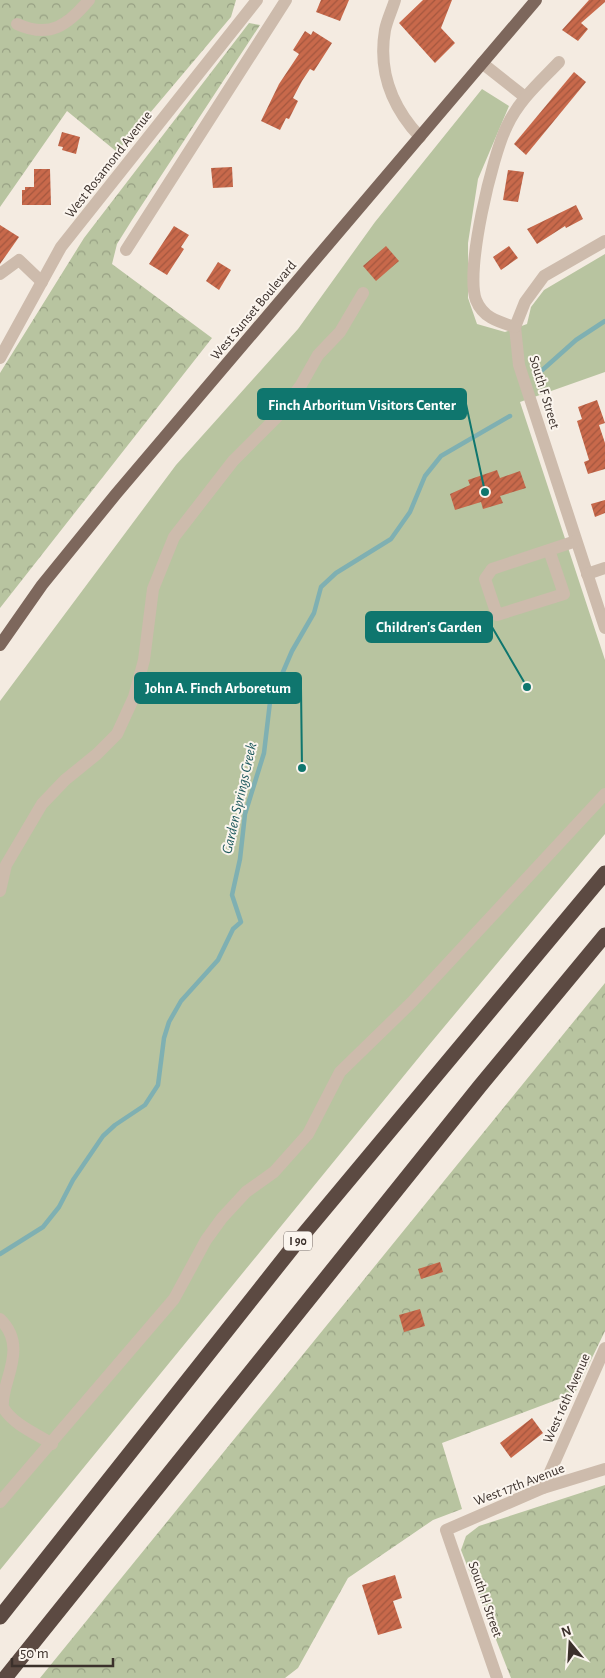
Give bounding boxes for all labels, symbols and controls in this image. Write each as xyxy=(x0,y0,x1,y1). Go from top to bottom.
street label: West Rosamond Avenue xyxy=(63,109,155,221)
street label: West Sunset Boulevard xyxy=(208,258,299,363)
street label: South F Street xyxy=(526,354,562,431)
callout: Finch Arboritum Visitors Center xyxy=(258,389,466,419)
text: Finch Arboritum Visitors Center xyxy=(268,398,457,413)
callout: Children's Garden xyxy=(366,612,492,642)
text: Children's Garden xyxy=(376,620,482,635)
callout: John A. Finch Arboretum xyxy=(135,673,301,703)
text: John A. Finch Arboretum xyxy=(145,681,291,696)
water label: Garden Springs Creek xyxy=(219,741,260,855)
road number: I 90 xyxy=(284,1232,312,1250)
street label: West 16th Avenue xyxy=(541,1351,593,1445)
street label: West 17th Avenue xyxy=(472,1461,567,1509)
street label: South H Street xyxy=(466,1560,505,1640)
north arrow xyxy=(545,1618,595,1668)
text: N xyxy=(559,1623,573,1640)
scale bar xyxy=(12,1636,114,1668)
text: 50 m xyxy=(20,1646,49,1661)

